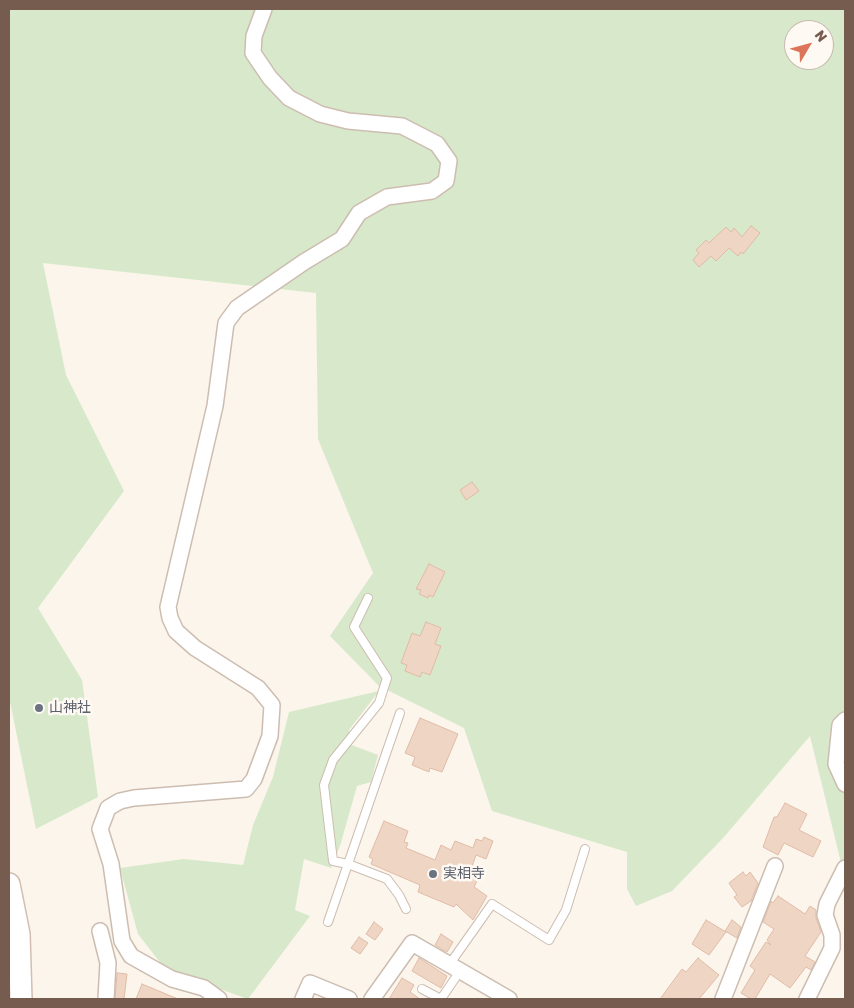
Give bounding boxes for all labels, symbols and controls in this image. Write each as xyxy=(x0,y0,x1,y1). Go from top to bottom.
north arrow xyxy=(784,20,834,70)
text: N xyxy=(811,27,830,45)
place label: 山神社 xyxy=(49,700,91,716)
marker: 山神社 xyxy=(33,702,45,714)
place label: 実相寺 xyxy=(443,866,485,882)
marker: 実相寺 xyxy=(427,868,439,880)

